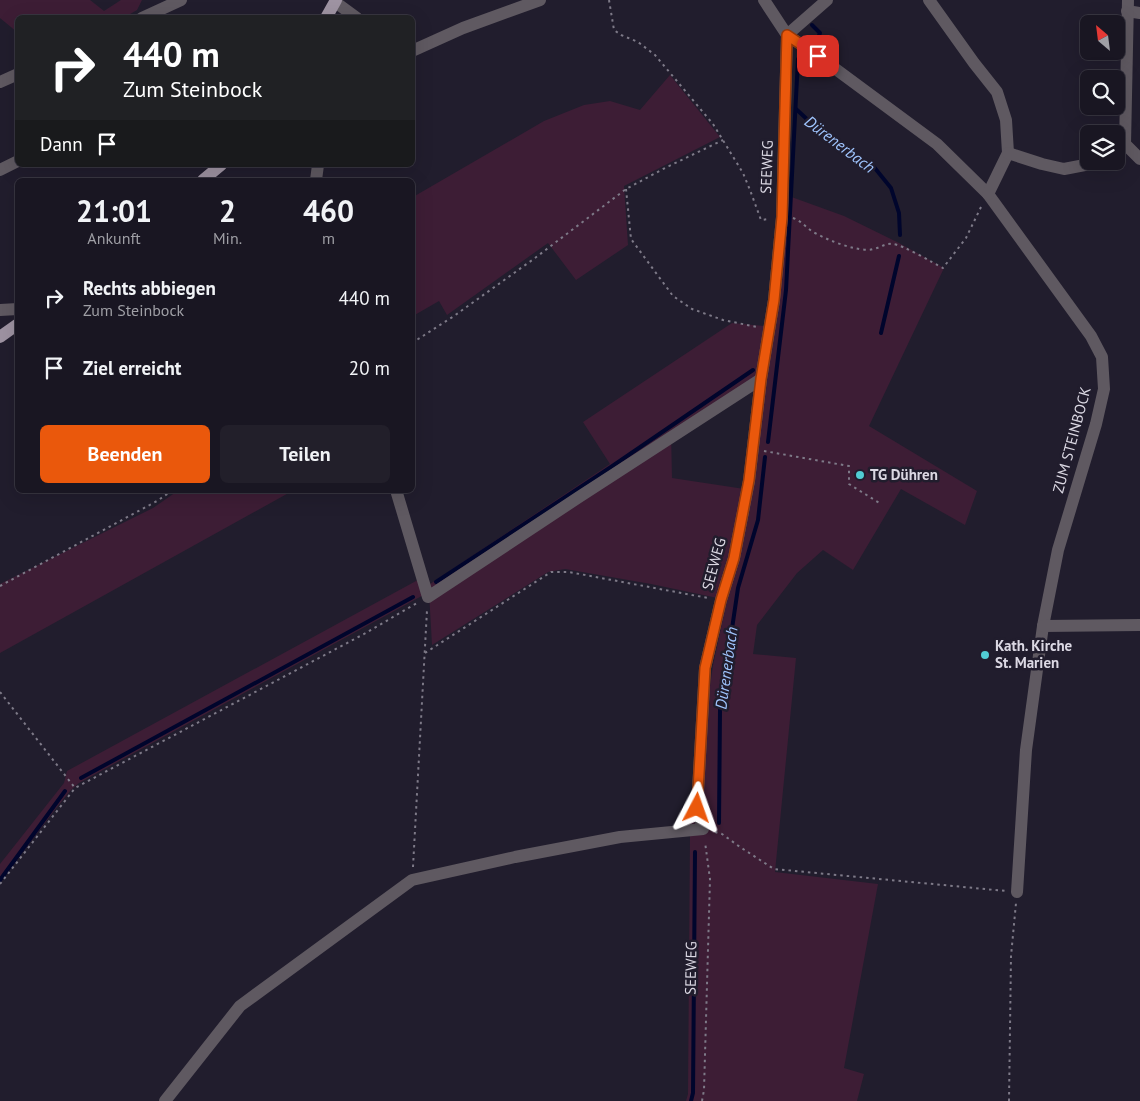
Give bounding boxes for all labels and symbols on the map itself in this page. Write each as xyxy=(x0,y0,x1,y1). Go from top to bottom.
north arrow xyxy=(1080,15,1125,60)
pin xyxy=(797,35,839,77)
water label: Dürenerbach xyxy=(801,111,879,177)
street label: SEEWEG xyxy=(756,140,777,194)
street label: ZUM STEINBOCK xyxy=(1048,385,1095,495)
place label: TG Dühren xyxy=(870,465,938,484)
marker: TG Dühren xyxy=(854,469,866,481)
street label: SEEWEG xyxy=(697,535,730,592)
water label: Dürenerbach xyxy=(710,625,742,711)
place label: Kath. Kirche St. Marien xyxy=(995,636,1073,672)
marker: Kath. Kirche St. Marien xyxy=(979,649,991,661)
position arrow xyxy=(670,781,722,833)
street label: SEEWEG xyxy=(681,941,700,995)

